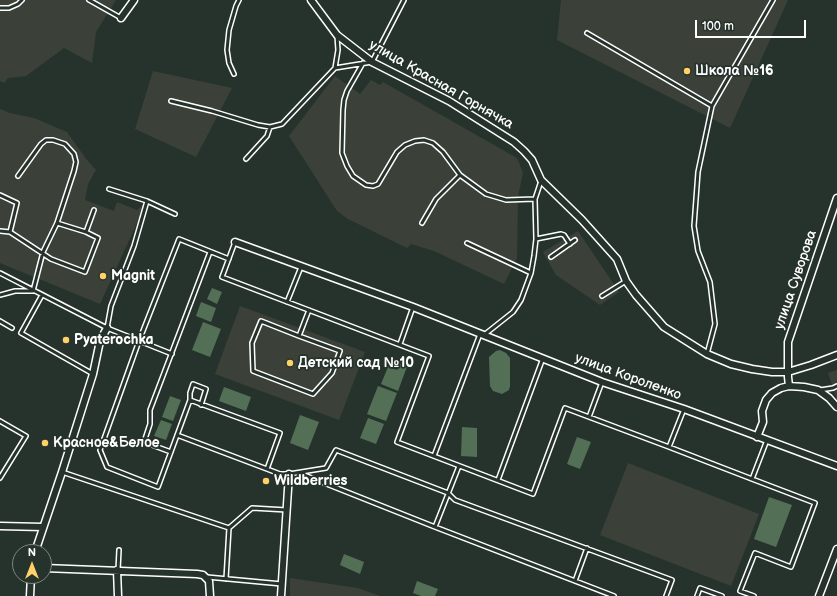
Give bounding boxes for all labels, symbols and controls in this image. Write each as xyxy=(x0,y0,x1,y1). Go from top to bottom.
scale bar xyxy=(697,12,808,38)
text: 100 m xyxy=(702,19,734,34)
street label: улица Красная Горнячка xyxy=(366,37,516,133)
place label: Школа №16 xyxy=(695,63,774,79)
marker: Школа №16 xyxy=(682,66,692,76)
street label: улица Суворова xyxy=(771,228,821,332)
place label: Magnit xyxy=(111,268,155,284)
marker: Magnit xyxy=(98,271,108,281)
place label: Pyaterochka xyxy=(74,332,154,348)
marker: Pyaterochka xyxy=(61,335,71,345)
street label: улица Короленко xyxy=(572,350,684,404)
place label: Детский сад №10 xyxy=(298,355,414,371)
marker: Детский сад №10 xyxy=(285,358,295,368)
place label: Красное&Белое xyxy=(53,435,160,451)
marker: Красное&Белое xyxy=(40,438,50,448)
place label: Wildberries xyxy=(274,473,347,489)
marker: Wildberries xyxy=(261,476,271,486)
north arrow xyxy=(12,544,52,584)
text: N xyxy=(28,546,36,559)

